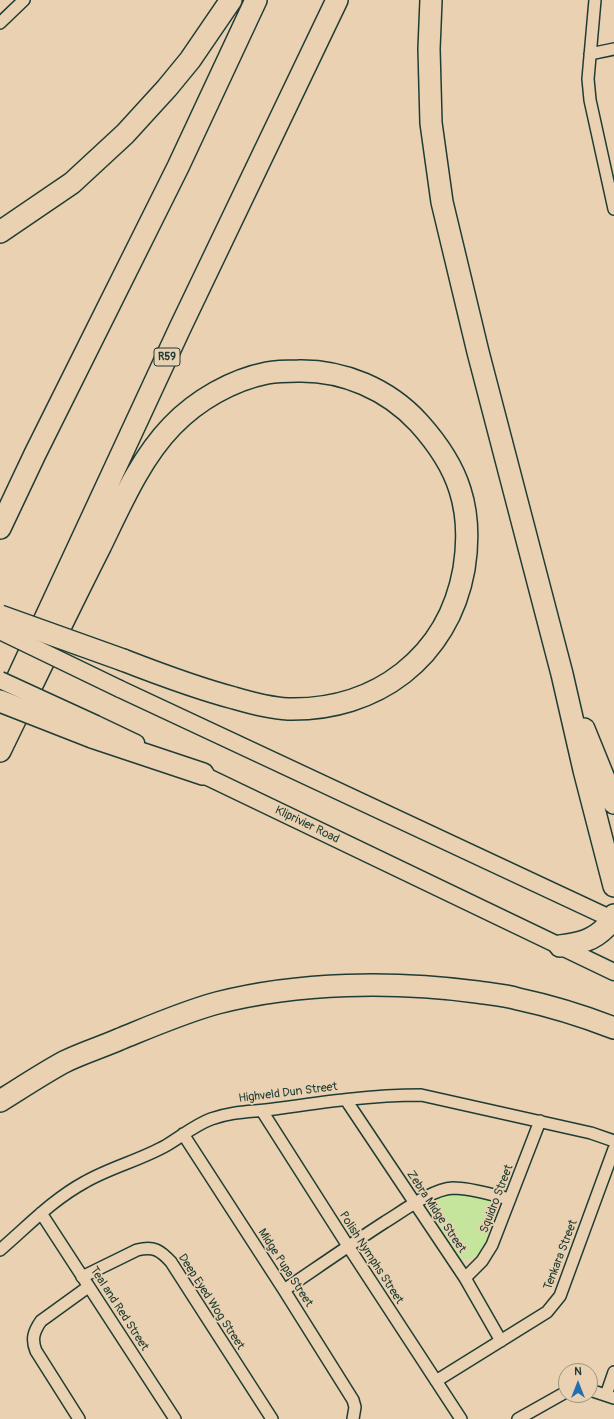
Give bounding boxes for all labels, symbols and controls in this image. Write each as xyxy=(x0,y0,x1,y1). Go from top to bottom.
road number: R59 xyxy=(154,348,180,366)
street label: Kliprivier Road xyxy=(272,803,342,847)
street label: Highveld Dun Street xyxy=(238,1080,338,1106)
street label: Squidro Street xyxy=(477,1163,517,1235)
street label: Zebra Midge Street xyxy=(403,1168,469,1256)
street label: Polish Nymphs Street xyxy=(336,1209,406,1307)
street label: Tenkara Street xyxy=(541,1218,581,1292)
street label: Midge Pupa Street xyxy=(254,1226,316,1310)
street label: Deep Eyed Wog Street xyxy=(175,1251,247,1353)
street label: Teal and Red Street xyxy=(86,1264,152,1354)
north arrow xyxy=(558,1363,598,1403)
text: N xyxy=(574,1365,582,1378)

